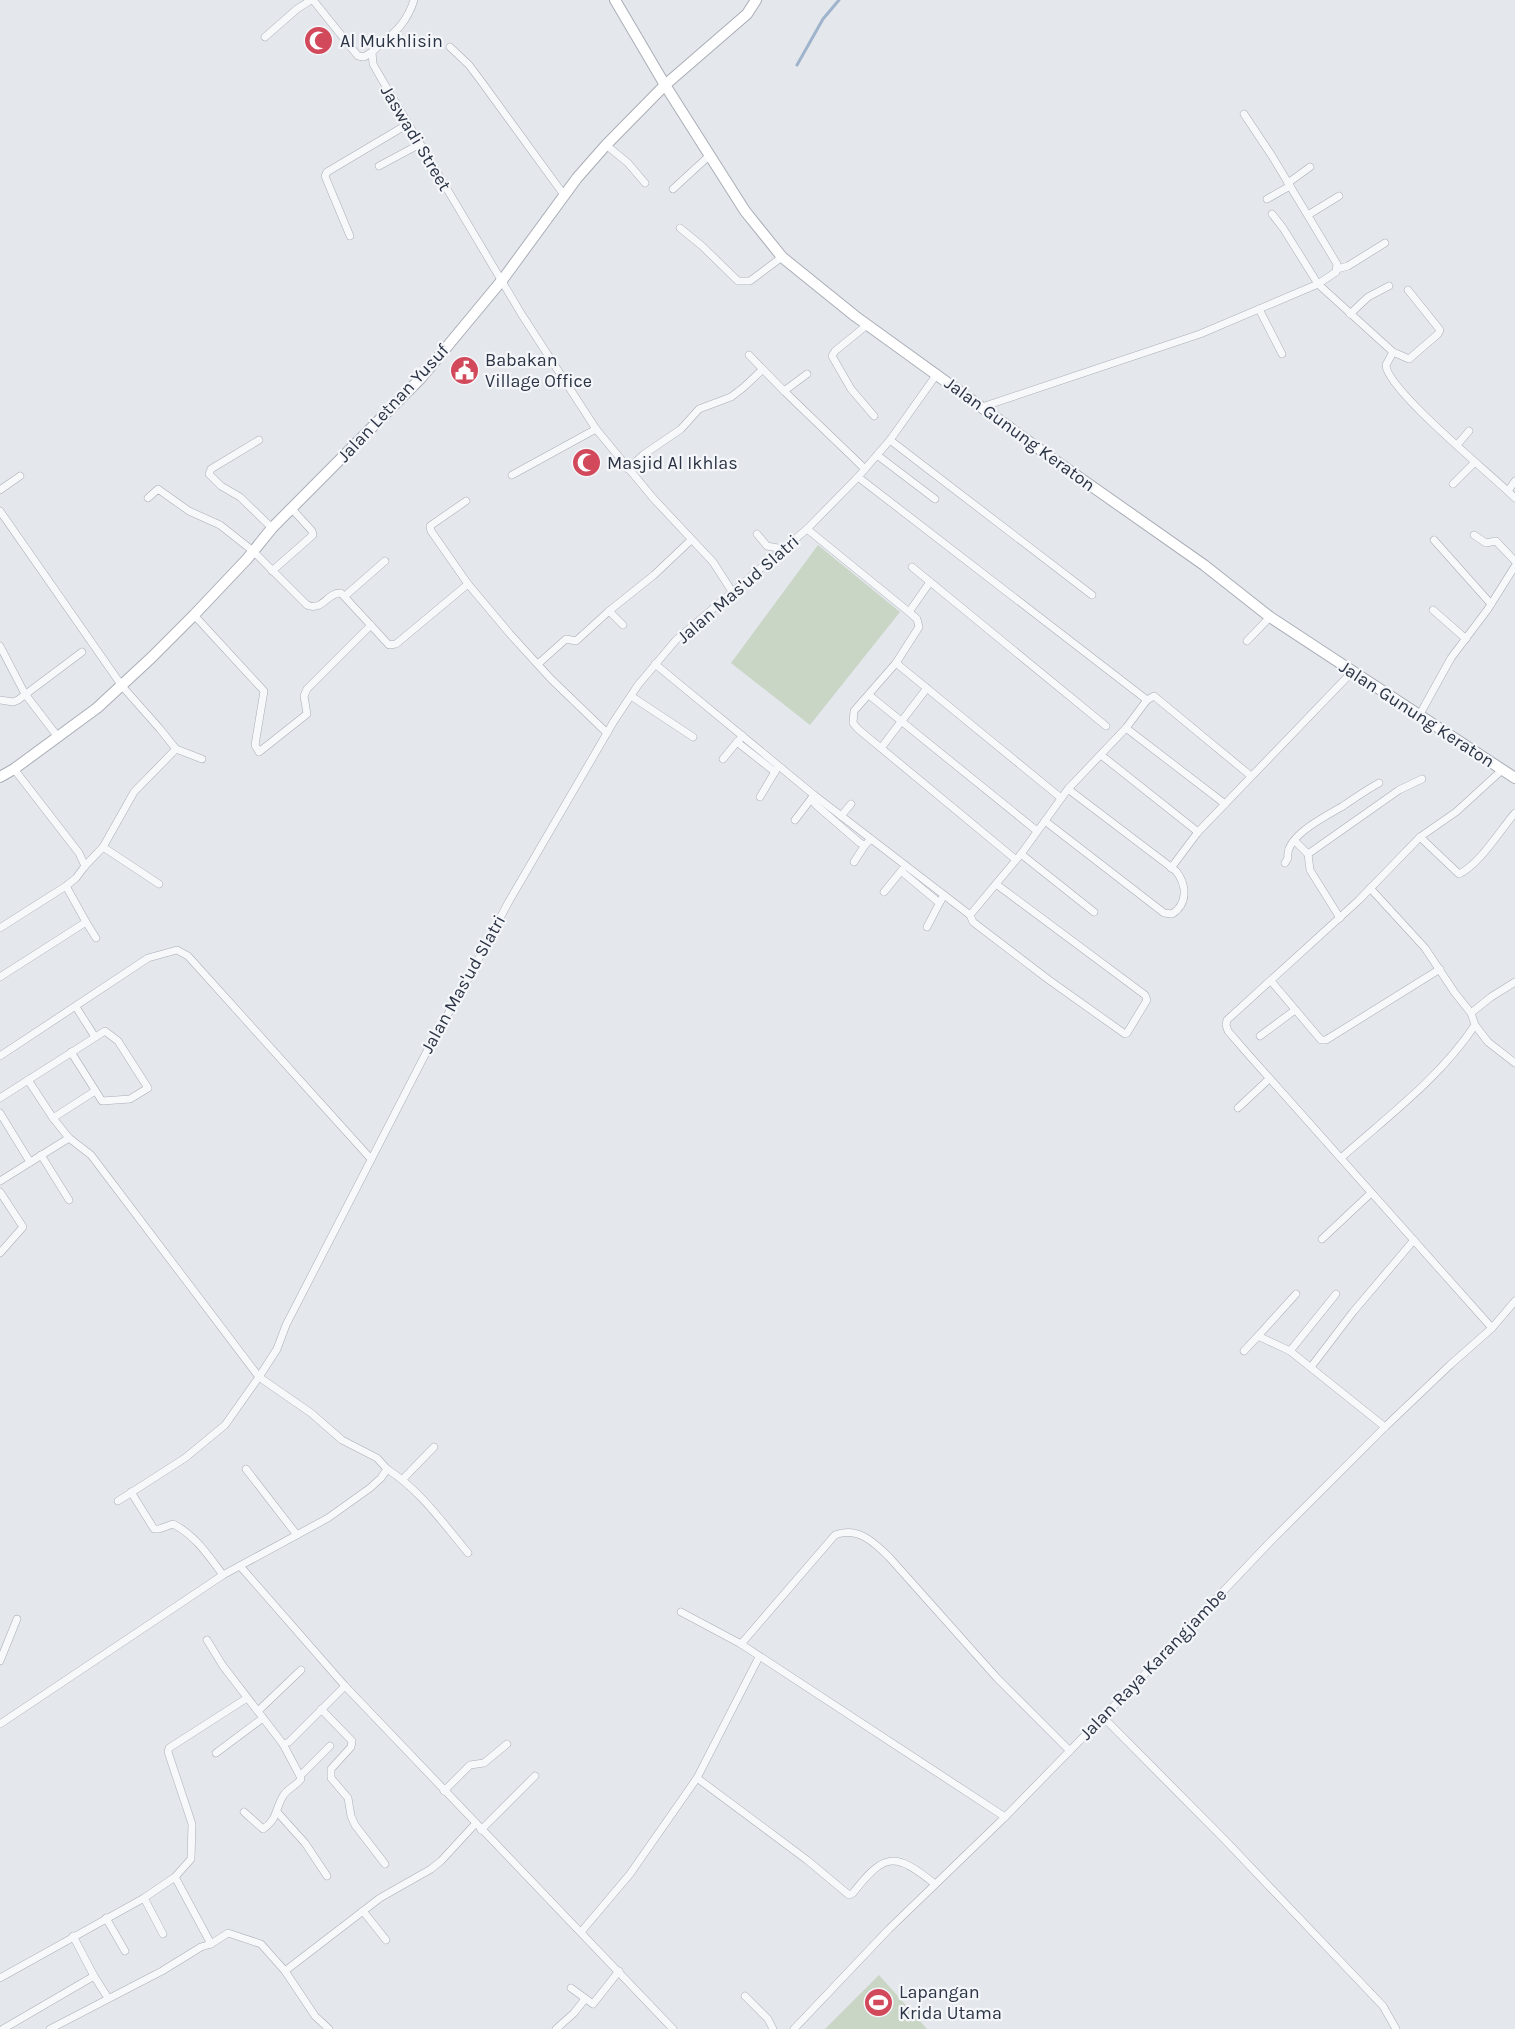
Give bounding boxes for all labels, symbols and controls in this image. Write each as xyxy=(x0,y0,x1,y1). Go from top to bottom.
mosque icon: Al Mukhlisin xyxy=(303,25,335,57)
place label: Al Mukhlisin xyxy=(340,30,443,52)
street label: Jaswadi Street xyxy=(376,81,456,195)
street label: Jalan Letnan Yusuf xyxy=(333,339,454,467)
place label: Babakan Village Office xyxy=(485,349,592,392)
public building icon: Babakan Village Office xyxy=(448,354,480,386)
street label: Jalan Gunung Keraton xyxy=(940,372,1100,496)
mosque icon: Masjid Al Ikhlas xyxy=(570,447,602,479)
place label: Masjid Al Ikhlas xyxy=(607,452,738,474)
street label: Jalan Mas'ud Slatri xyxy=(672,530,804,648)
street label: Jalan Gunung Keraton xyxy=(1335,656,1499,772)
street label: Jalan Mas'ud Slatri xyxy=(416,911,510,1057)
street label: Jalan Raya Karangjambe xyxy=(1075,1583,1231,1745)
place label: Lapangan Krida Utama xyxy=(899,1981,1002,2024)
sports icon: Lapangan Krida Utama xyxy=(862,1986,894,2018)

